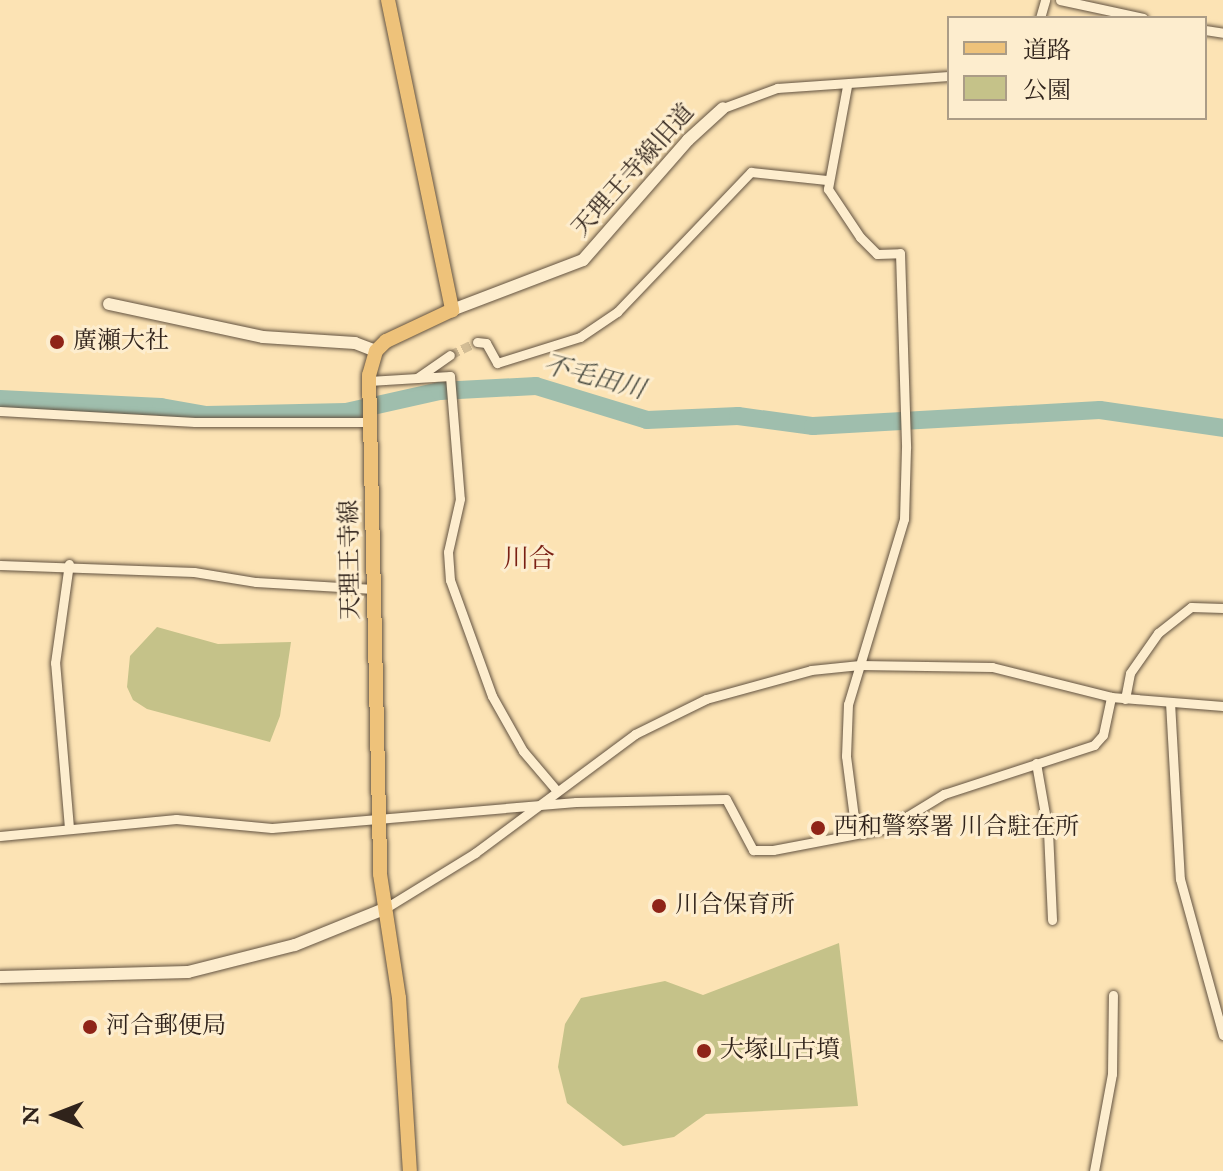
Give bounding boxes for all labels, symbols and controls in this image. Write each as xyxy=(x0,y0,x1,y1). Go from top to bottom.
legend xyxy=(947,16,1207,120)
text: 道路 xyxy=(1023,36,1071,67)
text: 公園 xyxy=(1023,76,1071,107)
street label: 天理王寺線旧道 xyxy=(567,99,701,243)
place label: 廣瀬大社 xyxy=(73,328,169,356)
marker: 廣瀬大社 xyxy=(48,333,66,351)
water label: 不毛田川 xyxy=(540,349,648,407)
street label: 天理王寺線 xyxy=(336,500,366,620)
district label: 川合 xyxy=(503,544,555,576)
place label: 西和警察署 川合駐在所 xyxy=(834,814,1079,842)
marker: 西和警察署 川合駐在所 xyxy=(809,819,827,837)
place label: 川合保育所 xyxy=(675,892,795,920)
marker: 川合保育所 xyxy=(650,897,668,915)
place label: 河合郵便局 xyxy=(106,1013,226,1041)
marker: 河合郵便局 xyxy=(81,1018,99,1036)
place label: 大塚山古墳 xyxy=(720,1037,840,1065)
marker: 大塚山古墳 xyxy=(695,1042,713,1060)
north arrow xyxy=(16,1075,96,1155)
text: N xyxy=(18,1105,46,1125)

